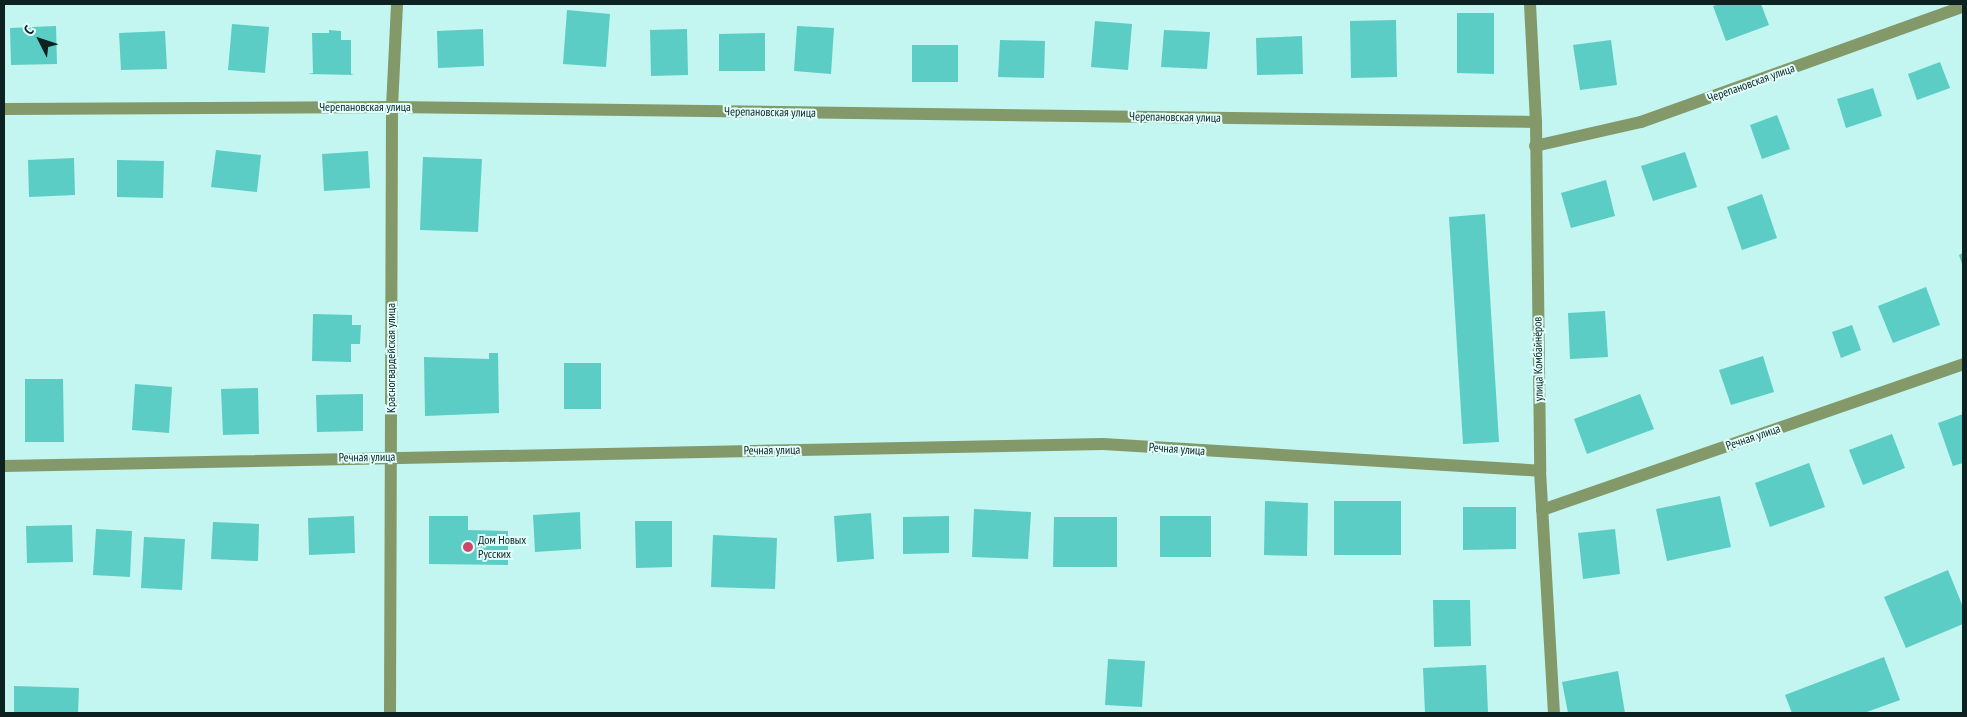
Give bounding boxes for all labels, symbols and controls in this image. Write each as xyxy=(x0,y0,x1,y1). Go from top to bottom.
north arrow xyxy=(15,15,65,65)
text: С xyxy=(20,22,38,38)
street label: Черепановская улица xyxy=(1705,61,1797,105)
street label: Черепановская улица xyxy=(319,100,411,114)
street label: Черепановская улица xyxy=(724,104,816,120)
street label: Черепановская улица xyxy=(1129,109,1221,125)
street label: Красногвардейская улица xyxy=(384,303,398,413)
street label: улица Комбайнёров xyxy=(1530,317,1546,401)
street label: Речная улица xyxy=(1724,421,1782,453)
street label: Речная улица xyxy=(1148,440,1206,458)
street label: Речная улица xyxy=(744,442,800,458)
street label: Речная улица xyxy=(339,449,395,465)
place label: Дом Новых Русских xyxy=(478,533,526,561)
marker: Дом Новых Русских xyxy=(462,541,474,553)

